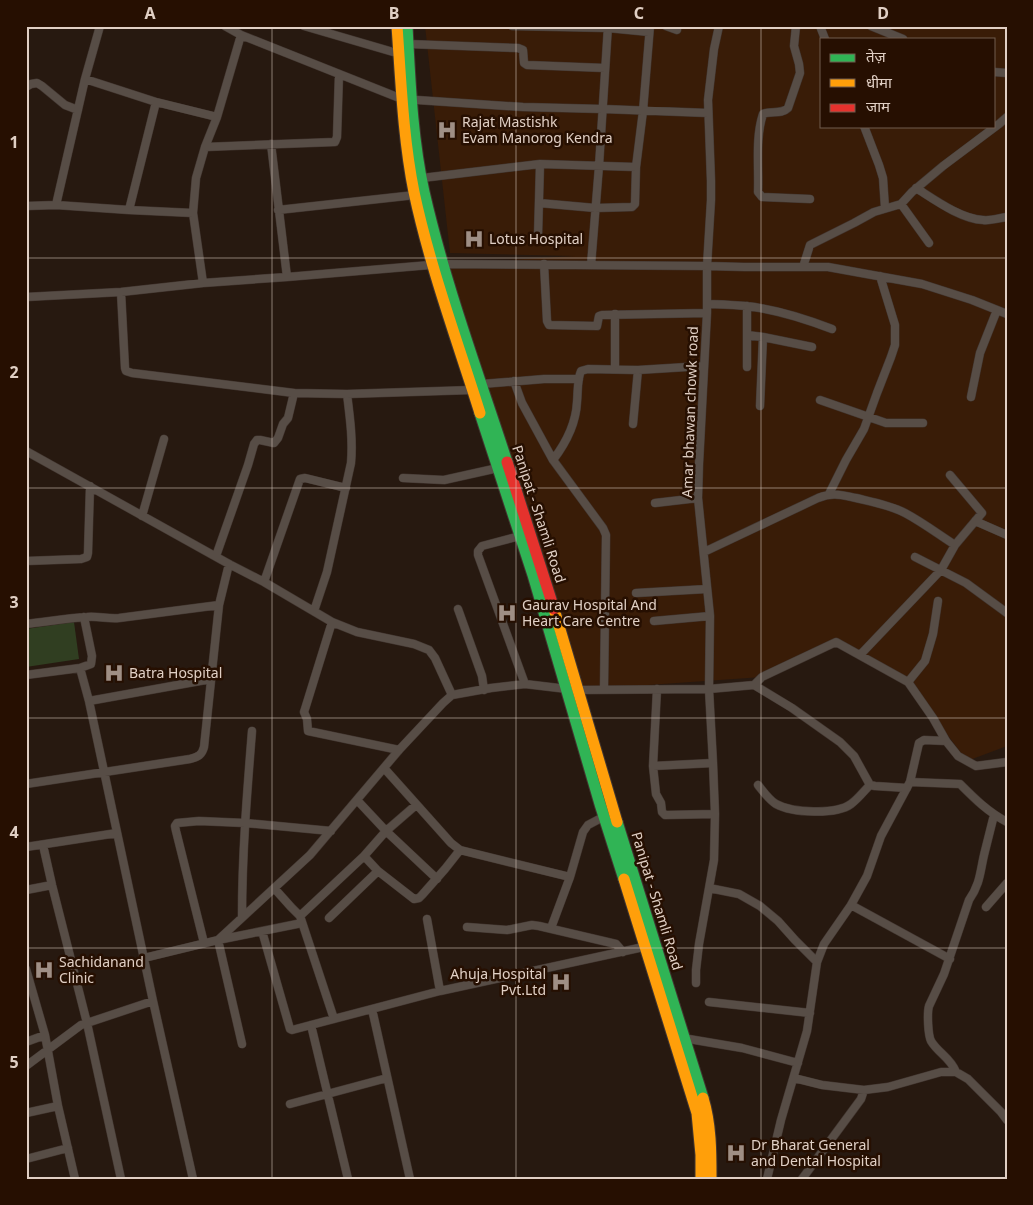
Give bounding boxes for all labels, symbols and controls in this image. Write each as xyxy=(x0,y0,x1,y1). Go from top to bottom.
text: A xyxy=(144,2,156,24)
text: B xyxy=(389,2,399,24)
text: C xyxy=(634,2,644,24)
text: D xyxy=(877,2,889,24)
legend xyxy=(820,38,996,128)
text: तेज़ xyxy=(866,46,887,66)
text: धीमा xyxy=(866,72,893,92)
text: जाम xyxy=(866,96,891,116)
place label: Rajat Mastishk Evam Manorog Kendra xyxy=(462,112,613,147)
hospital icon: Rajat Mastishk Evam Manorog Kendra xyxy=(436,119,458,141)
text: 1 xyxy=(9,131,19,153)
hospital icon: Lotus Hospital xyxy=(463,228,485,250)
place label: Lotus Hospital xyxy=(489,229,583,248)
street label: Amar bhawan chowk road xyxy=(677,326,702,498)
text: 2 xyxy=(9,361,19,383)
street label: Panipat - Shamli Road xyxy=(508,443,571,585)
text: 3 xyxy=(9,591,19,613)
place label: Gaurav Hospital And Heart Care Centre xyxy=(522,595,657,630)
hospital icon: Gaurav Hospital And Heart Care Centre xyxy=(496,602,518,624)
hospital icon: Batra Hospital xyxy=(103,662,125,684)
place label: Batra Hospital xyxy=(129,663,222,682)
text: 4 xyxy=(9,821,19,843)
street label: Panipat - Shamli Road xyxy=(627,829,688,972)
place label: Sachidanand Clinic xyxy=(59,952,144,987)
hospital icon: Sachidanand Clinic xyxy=(33,959,55,981)
place label: Ahuja Hospital Pvt.Ltd xyxy=(450,964,546,999)
hospital icon: Ahuja Hospital Pvt.Ltd xyxy=(550,971,572,993)
text: 5 xyxy=(9,1051,19,1073)
place label: Dr Bharat General and Dental Hospital xyxy=(751,1135,881,1170)
hospital icon: Dr Bharat General and Dental Hospital xyxy=(725,1142,747,1164)

